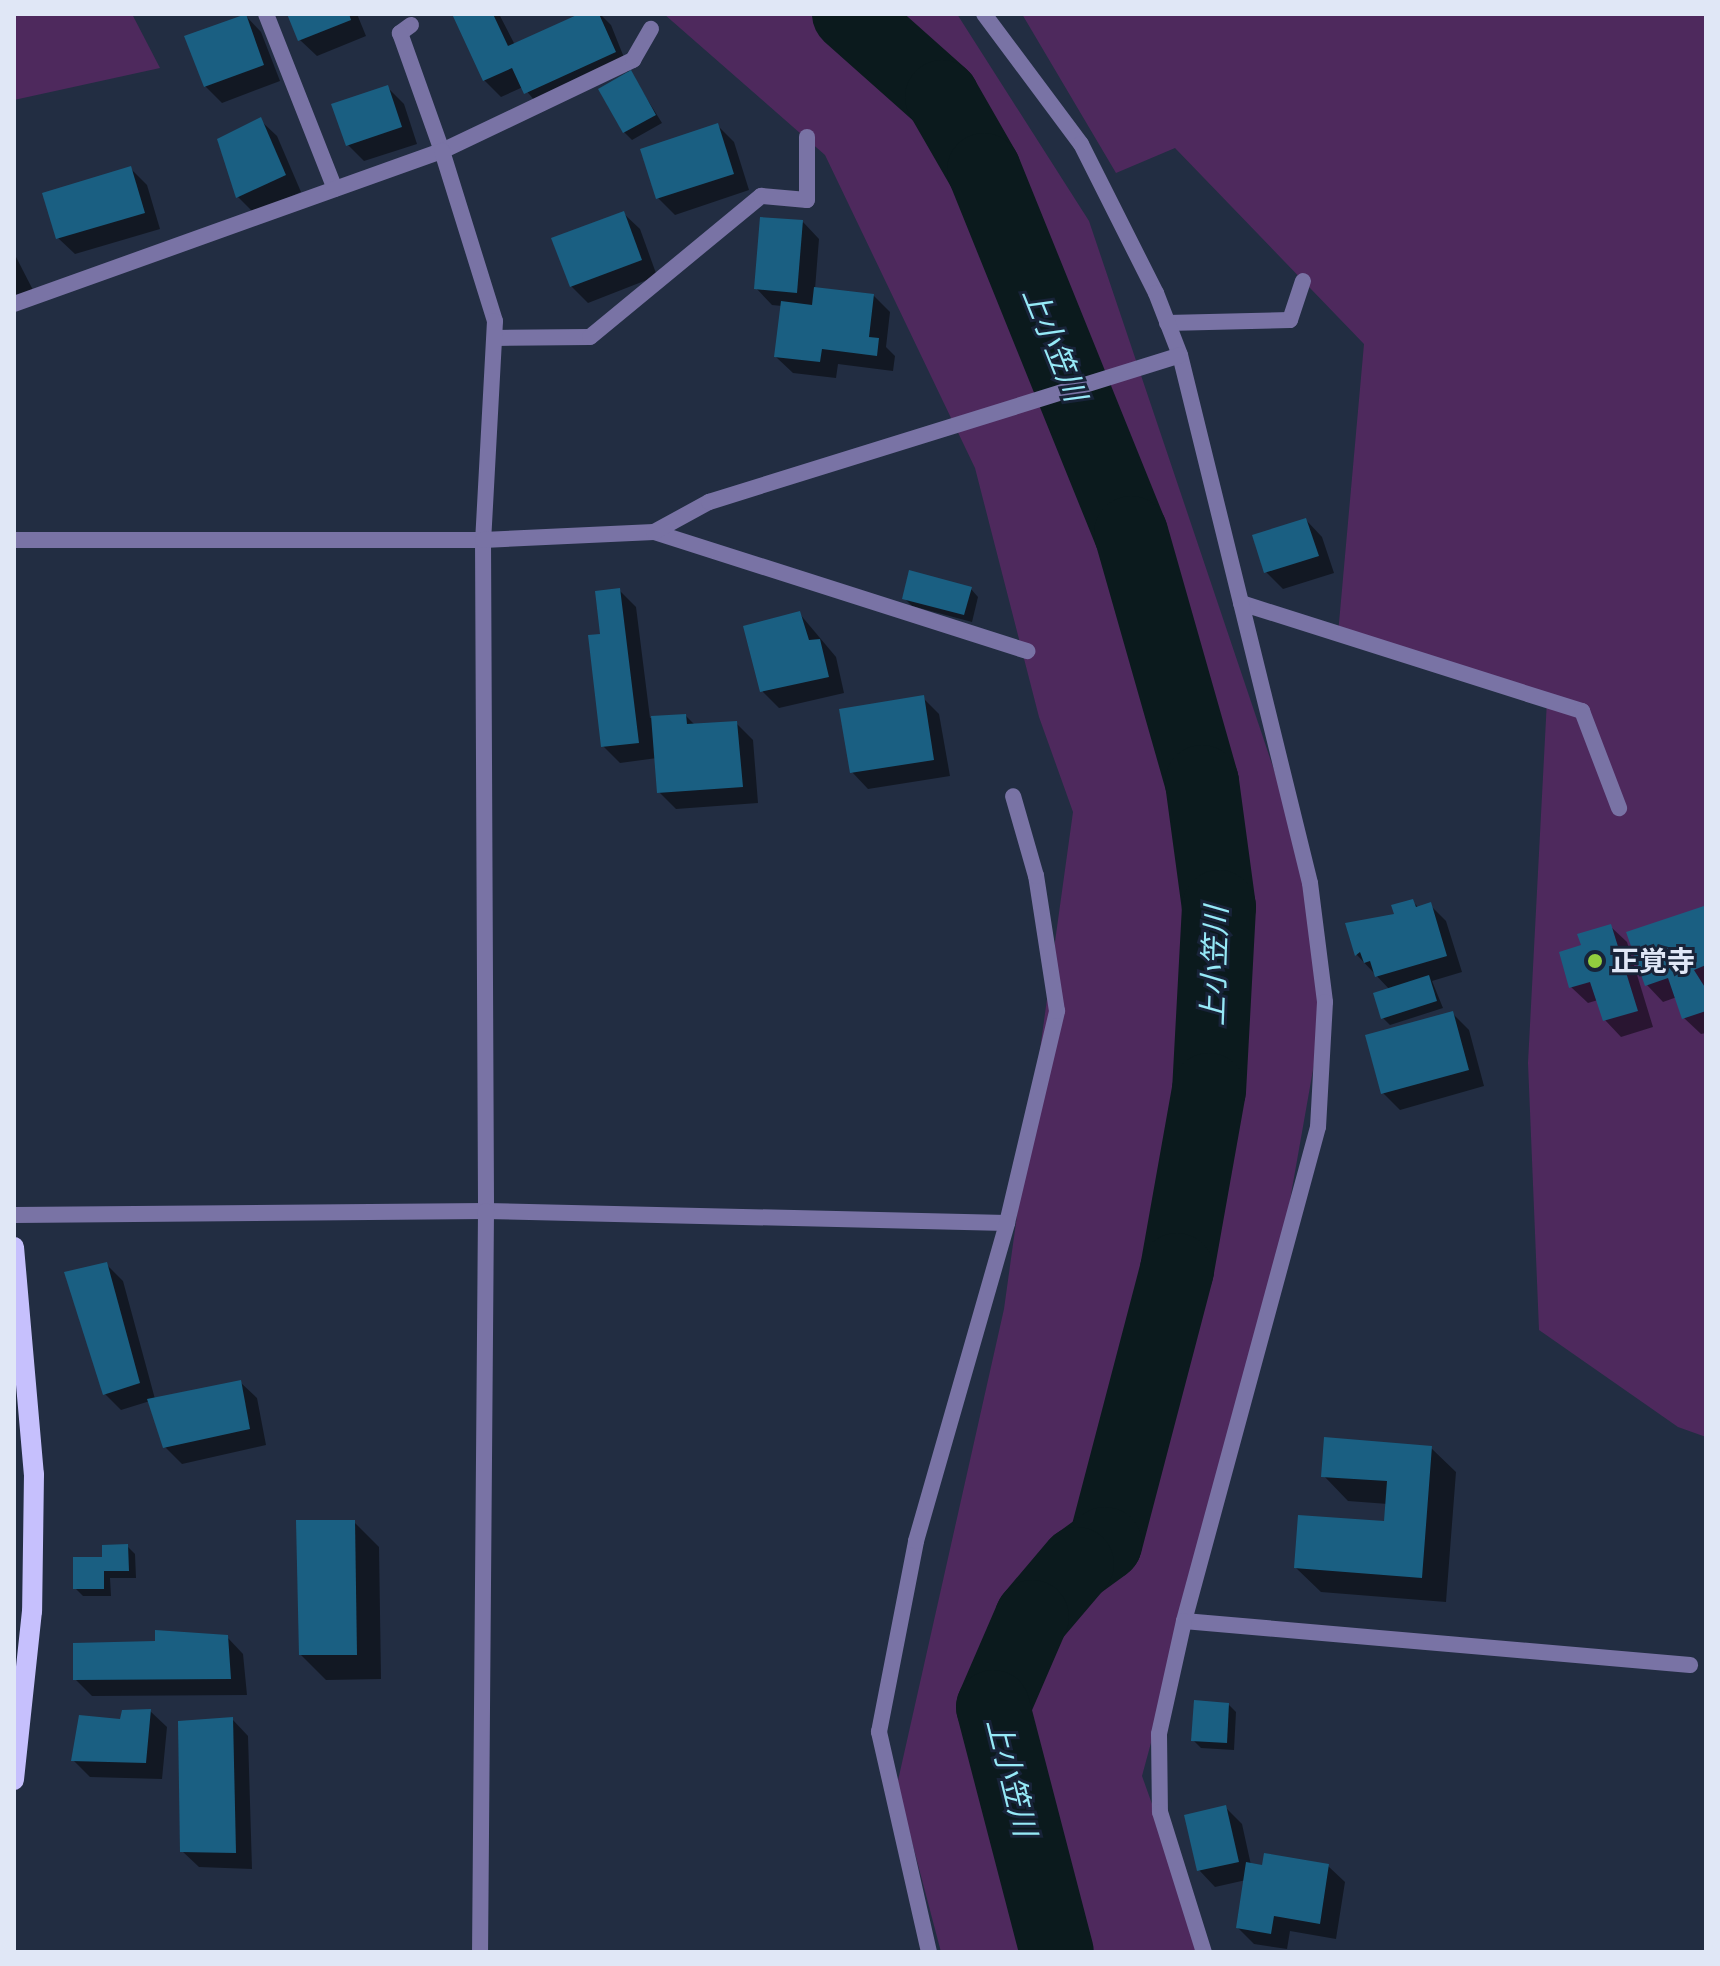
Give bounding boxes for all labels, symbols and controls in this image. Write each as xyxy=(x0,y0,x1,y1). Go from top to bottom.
water label: 上小笠川 xyxy=(1016,282,1094,406)
water label: 上小笠川 xyxy=(1194,905,1234,1027)
place label: 正覚寺 xyxy=(1611,944,1695,978)
marker: 正覚寺 xyxy=(1586,952,1604,970)
water label: 上小笠川 xyxy=(980,1714,1044,1840)

